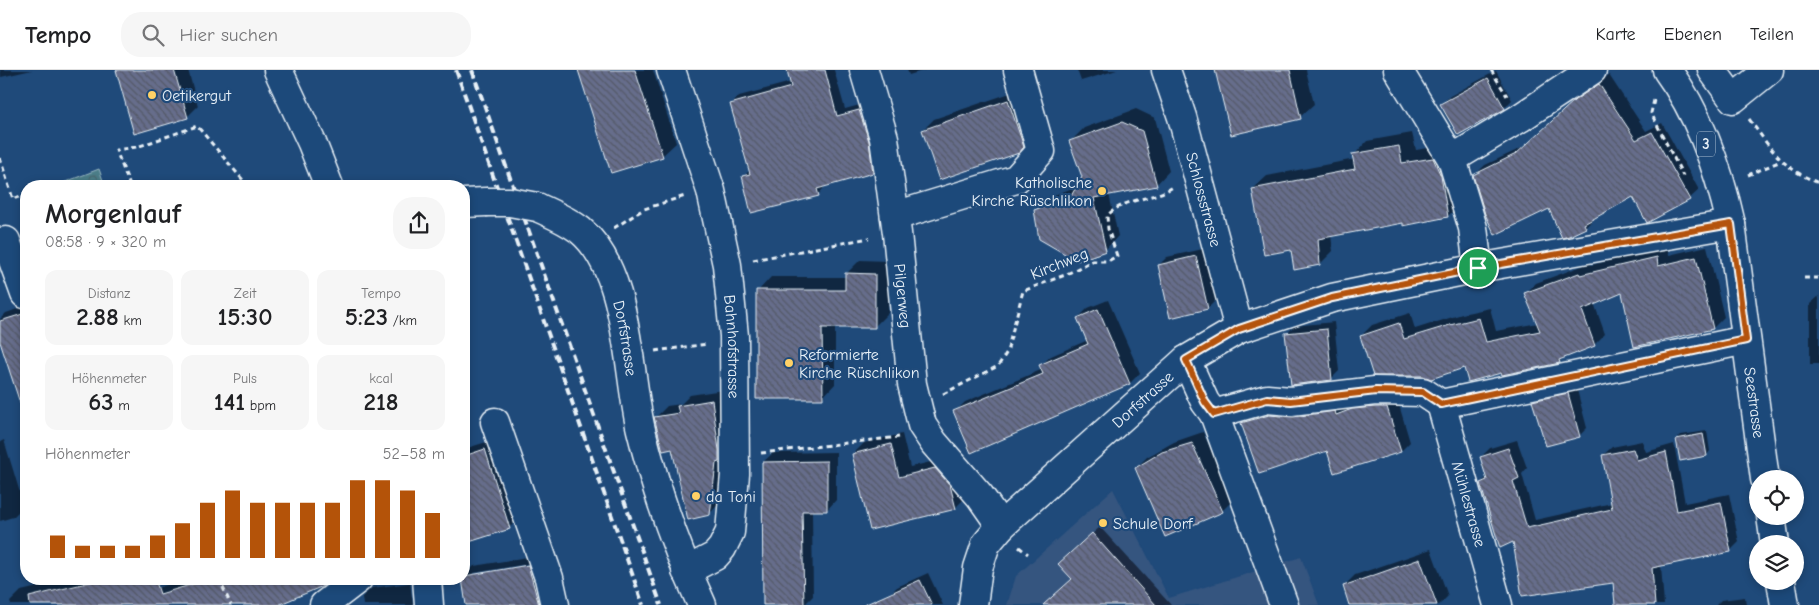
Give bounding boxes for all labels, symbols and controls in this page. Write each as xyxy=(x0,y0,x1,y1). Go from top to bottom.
search box xyxy=(121,12,471,57)
text: Tempo xyxy=(25,21,91,49)
icon: search xyxy=(139,21,167,49)
text: Hier suchen xyxy=(179,24,278,46)
text: Karte xyxy=(1595,24,1636,45)
text: Ebenen xyxy=(1664,24,1722,45)
text: Teilen xyxy=(1750,24,1794,45)
place label: Oetikergut xyxy=(162,87,231,105)
marker: Oetikergut xyxy=(146,89,158,101)
road number: 3 xyxy=(1697,132,1715,156)
street label: Schlossstrasse xyxy=(1182,150,1225,249)
place label: Katholische Kirche Rüschlikon xyxy=(971,174,1092,210)
marker: Katholische Kirche Rüschlikon xyxy=(1096,185,1108,197)
button: share xyxy=(393,197,445,249)
text: Morgenlauf xyxy=(45,198,181,230)
text: 08:58 · 9 × 320 m xyxy=(45,233,166,251)
street label: Kirchweg xyxy=(1028,244,1091,284)
pin xyxy=(1457,247,1499,289)
icon: arrive xyxy=(1464,254,1492,282)
street label: Pilgerweg xyxy=(890,263,914,329)
text: Distanz xyxy=(88,285,130,302)
text: Zeit xyxy=(234,285,256,302)
text: Tempo xyxy=(361,285,401,302)
street label: Bahnhofstrasse xyxy=(720,294,742,399)
street label: Dorfstrasse xyxy=(609,299,640,377)
text: 2.88 xyxy=(76,302,119,331)
text: 15:30 xyxy=(218,302,272,331)
text: 5:23 xyxy=(345,302,388,331)
text: km xyxy=(119,312,142,329)
text: /km xyxy=(388,312,417,329)
place label: Reformierte Kirche Rüschlikon xyxy=(799,346,920,382)
marker: Reformierte Kirche Rüschlikon xyxy=(783,357,795,369)
street label: Seestrasse xyxy=(1740,366,1767,439)
street label: Dorfstrasse xyxy=(1109,368,1177,432)
text: Höhenmeter xyxy=(72,370,146,387)
text: Puls xyxy=(233,370,257,387)
text: kcal xyxy=(369,370,393,387)
text: 63 xyxy=(88,387,114,416)
text: 141 xyxy=(214,387,245,416)
text: 218 xyxy=(363,387,399,416)
text: m xyxy=(114,397,130,414)
text: bpm xyxy=(245,397,276,414)
text: Höhenmeter xyxy=(45,445,130,463)
text: 52–58 m xyxy=(383,445,445,463)
street label: Mühlestrasse xyxy=(1448,459,1489,549)
map controls xyxy=(1749,470,1804,590)
button: locate xyxy=(1749,470,1804,525)
place label: da Toni xyxy=(706,488,756,506)
marker: da Toni xyxy=(690,490,702,502)
place label: Schule Dorf xyxy=(1113,515,1194,533)
marker: Schule Dorf xyxy=(1097,517,1109,529)
button: layers xyxy=(1749,535,1804,590)

